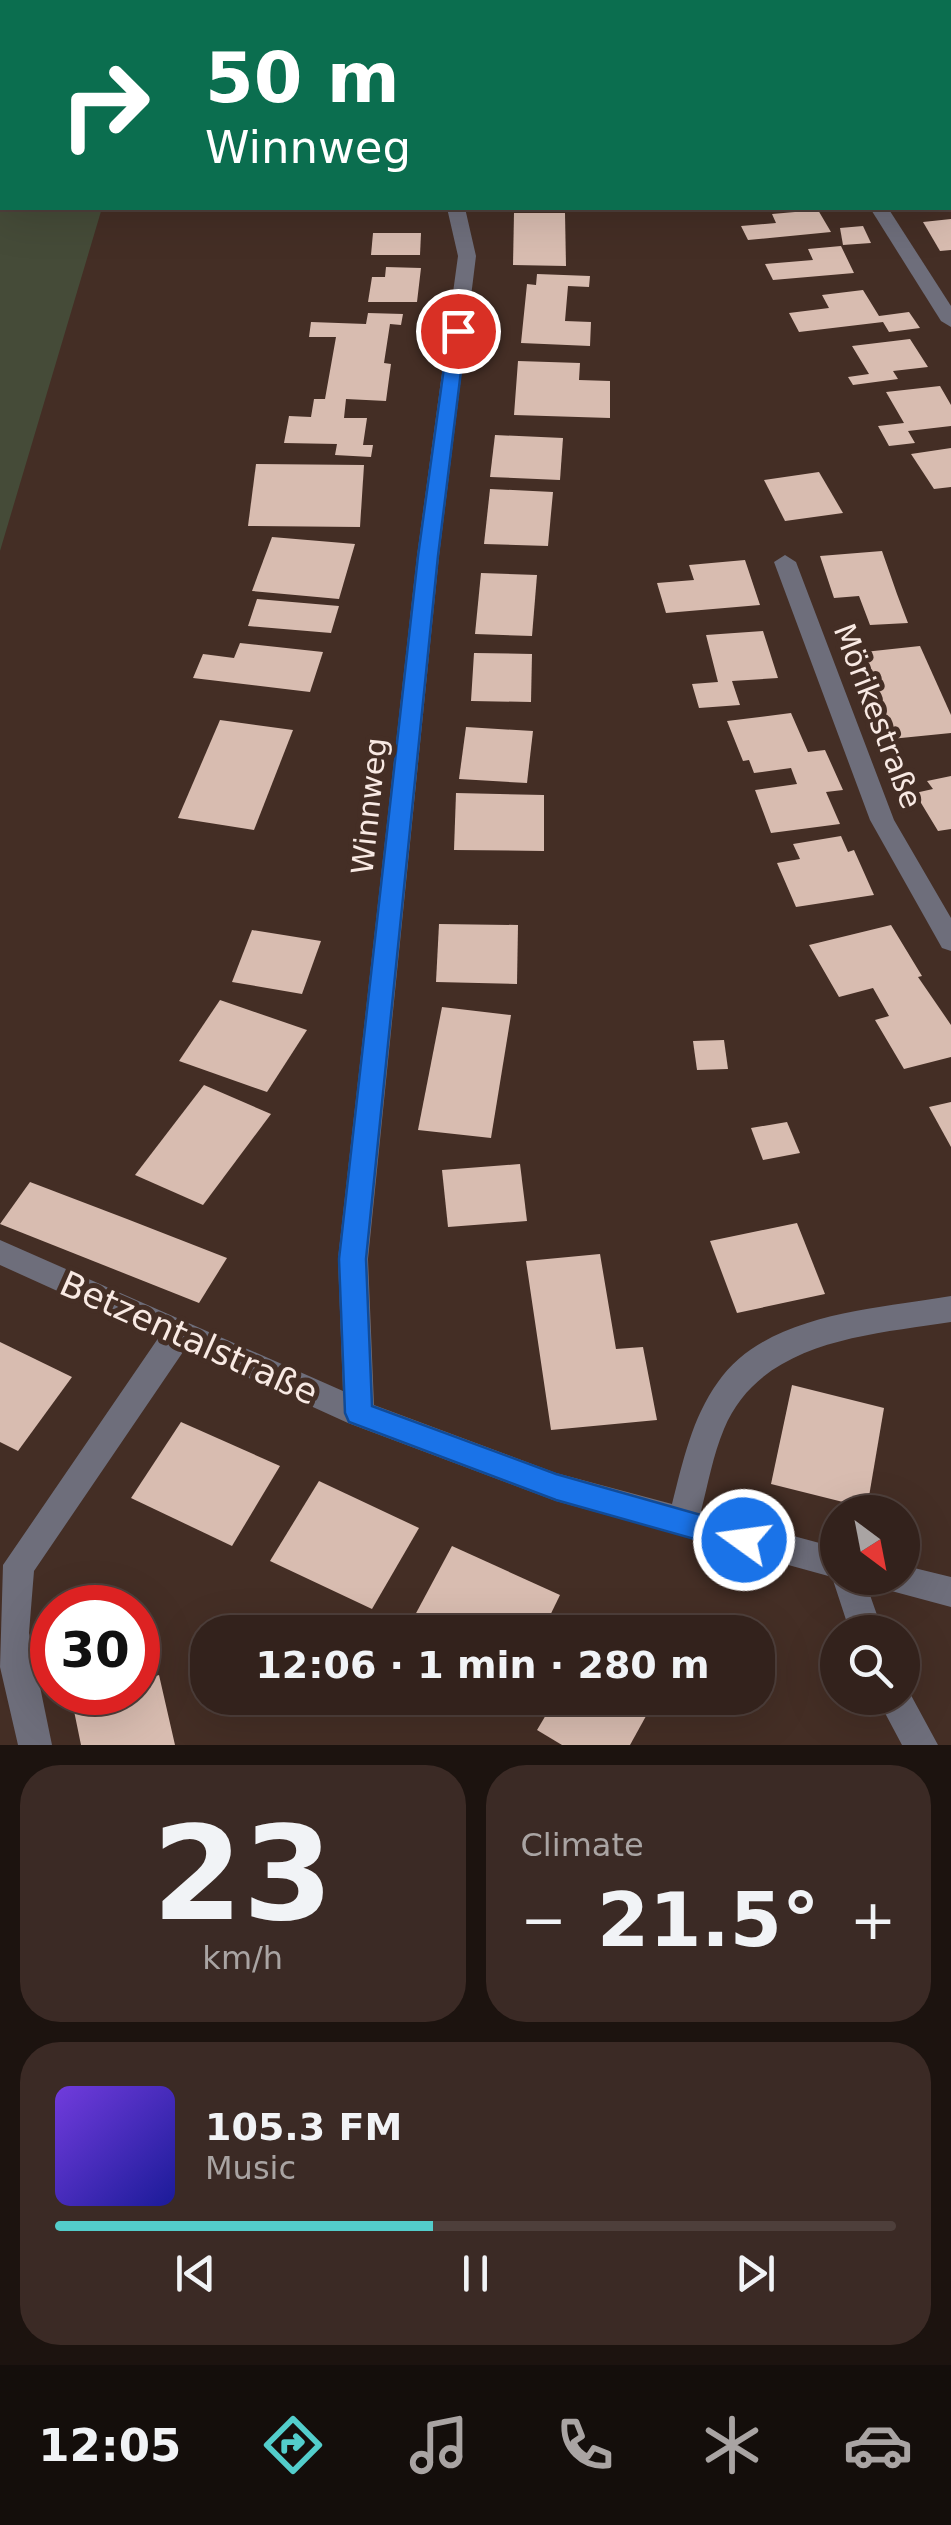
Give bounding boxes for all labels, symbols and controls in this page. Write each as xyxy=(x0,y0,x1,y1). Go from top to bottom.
text: 50 m xyxy=(205,37,400,119)
icon: right xyxy=(40,40,170,170)
text: Winnweg xyxy=(205,121,411,174)
pin xyxy=(416,289,501,374)
icon: arrive xyxy=(431,304,486,359)
street label: Mörikestraße xyxy=(827,619,929,813)
street label: Winnweg xyxy=(344,736,394,876)
street label: Betzentalstraße xyxy=(54,1263,324,1413)
position arrow xyxy=(692,1488,796,1592)
north arrow xyxy=(820,1495,920,1595)
map controls xyxy=(820,1495,920,1715)
speed limit sign: 30 xyxy=(30,1585,160,1715)
button: search xyxy=(820,1615,920,1715)
text: 12:06 · 1 min · 280 m xyxy=(255,1643,710,1687)
text: 23 xyxy=(152,1798,333,1950)
text: Climate xyxy=(521,1826,644,1864)
text: 21.5° xyxy=(597,1876,820,1964)
text: − xyxy=(521,1888,567,1952)
text: + xyxy=(850,1888,896,1952)
text: km/h xyxy=(202,1939,283,1977)
text: 105.3 FM xyxy=(205,2105,402,2149)
text: Music xyxy=(205,2149,296,2187)
icon: previous xyxy=(168,2246,223,2301)
icon: pause xyxy=(448,2246,503,2301)
icon: next xyxy=(728,2246,783,2301)
icon: directions xyxy=(258,2410,328,2480)
icon: music xyxy=(404,2410,474,2480)
icon: phone xyxy=(550,2410,620,2480)
icon: climate xyxy=(697,2410,767,2480)
icon: car xyxy=(843,2410,913,2480)
text: 12:05 xyxy=(38,2419,181,2472)

